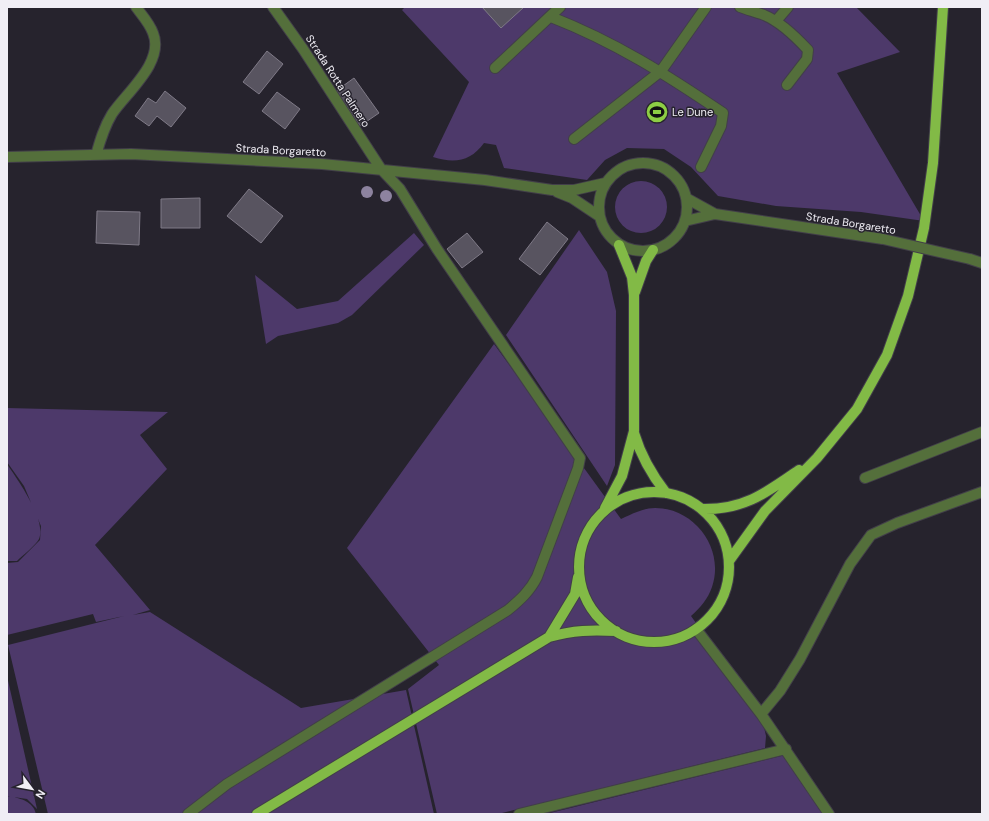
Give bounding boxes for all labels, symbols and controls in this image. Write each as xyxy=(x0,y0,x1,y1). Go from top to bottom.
street label: Strada Rotta Palmero xyxy=(303,32,373,130)
sports icon: Le Dune xyxy=(644,99,670,125)
place label: Le Dune xyxy=(672,105,713,119)
street label: Strada Borgaretto xyxy=(235,141,327,159)
street label: Strada Borgaretto xyxy=(805,209,897,237)
north arrow xyxy=(12,769,52,809)
text: N xyxy=(32,787,49,801)

